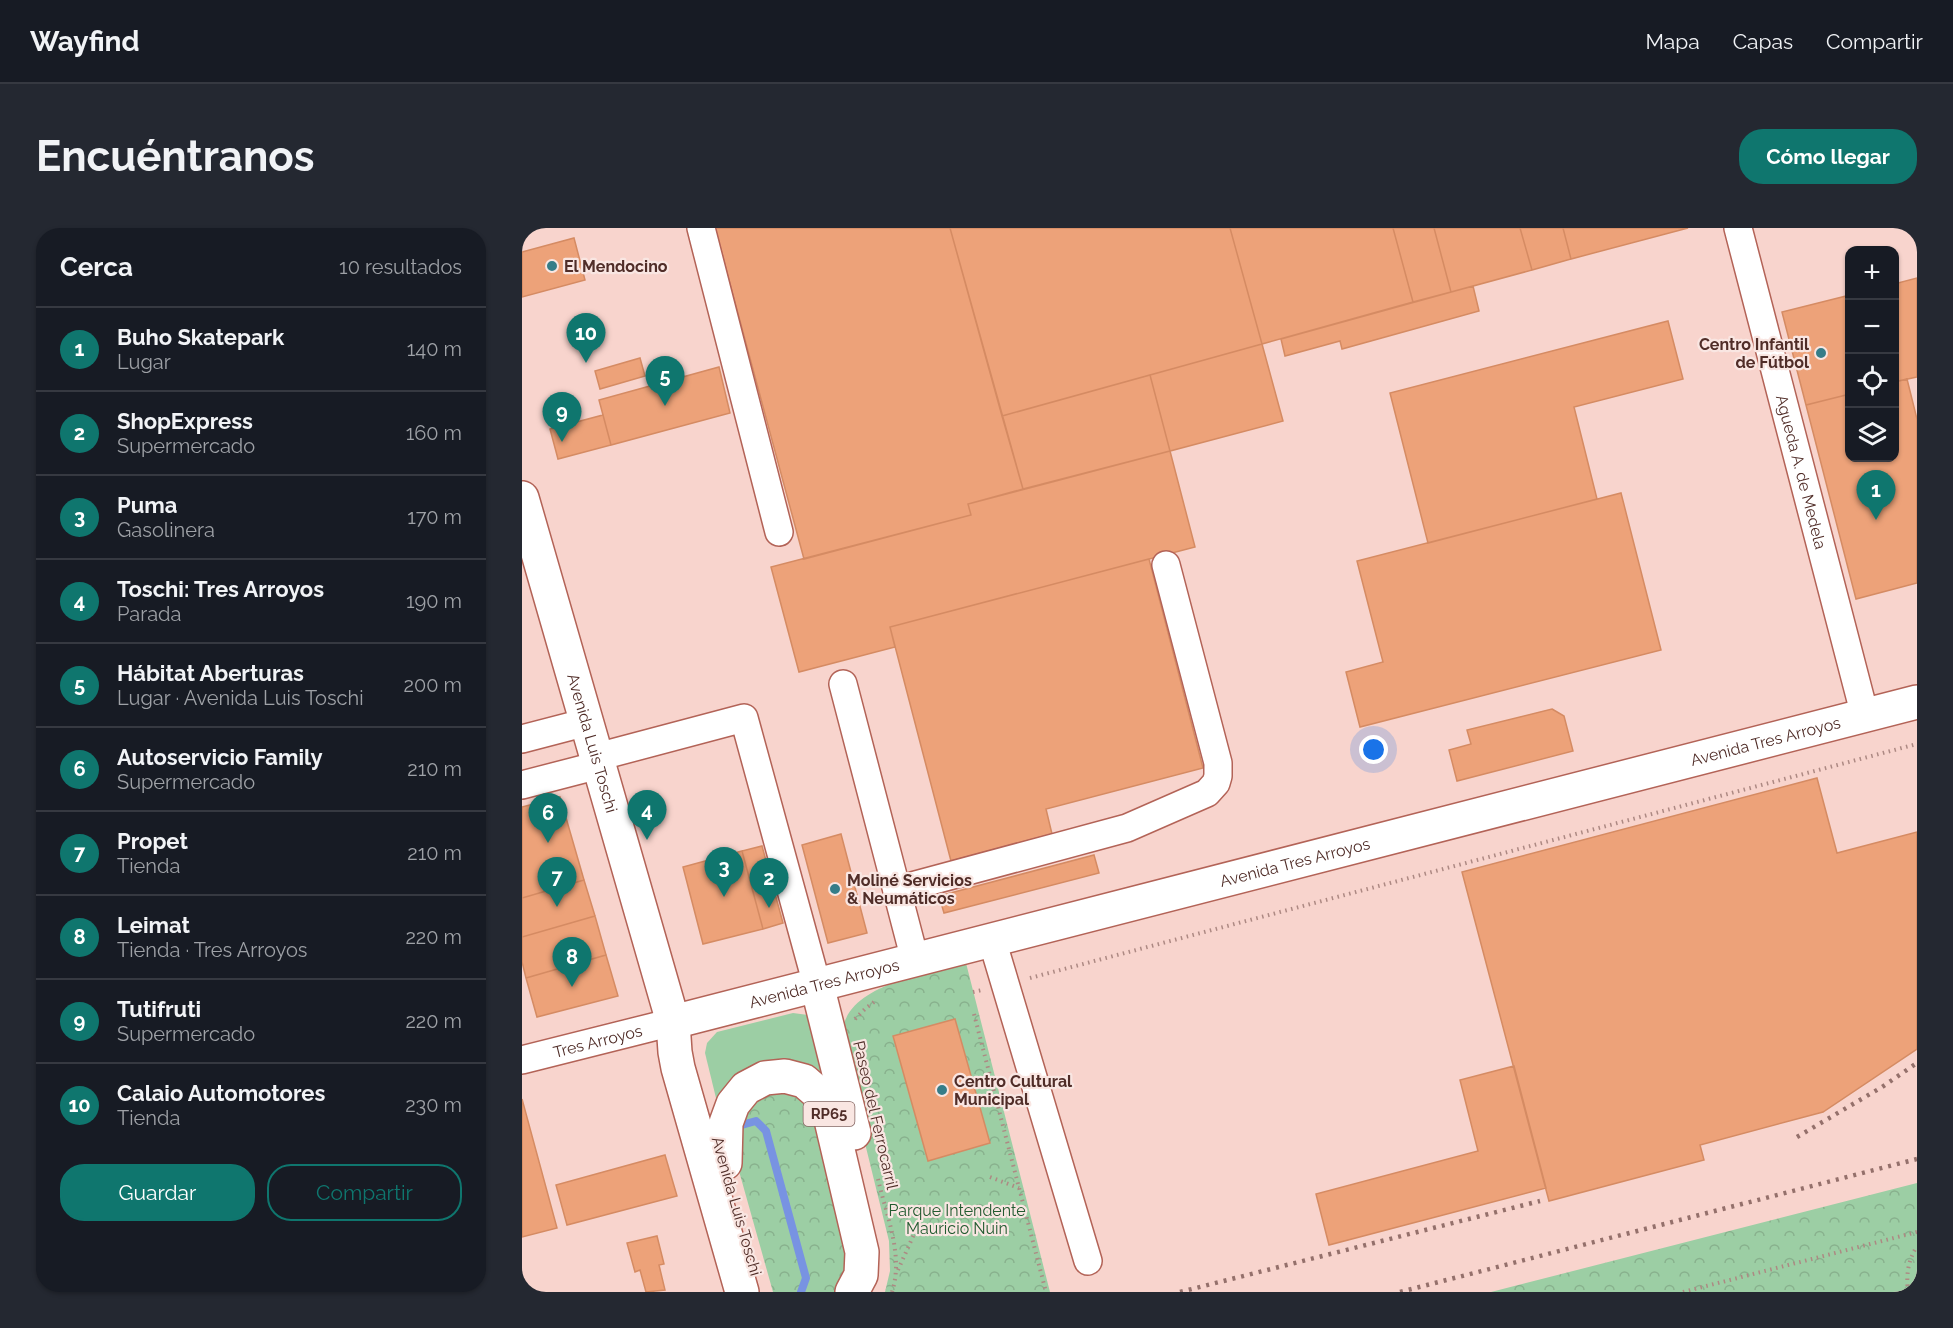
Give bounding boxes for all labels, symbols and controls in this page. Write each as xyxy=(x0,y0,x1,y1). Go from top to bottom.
text: Wayfind xyxy=(30,25,140,58)
text: Mapa xyxy=(1645,29,1700,54)
text: Capas xyxy=(1733,29,1793,54)
text: Compartir xyxy=(1826,29,1923,54)
button: Cómo llegar xyxy=(1739,129,1917,184)
text: Encuéntranos xyxy=(36,132,315,181)
map controls xyxy=(1845,246,1899,462)
button: + xyxy=(1845,246,1899,300)
text: Cerca xyxy=(60,252,133,282)
text: 10 resultados xyxy=(339,255,462,279)
place label: El Mendocino xyxy=(564,257,668,276)
marker: El Mendocino xyxy=(545,259,559,273)
button: − xyxy=(1845,300,1899,354)
pin: 10 xyxy=(566,314,606,363)
text: Buho Skatepark xyxy=(117,324,284,350)
place label: Centro Infantil de Fútbol xyxy=(1699,335,1810,372)
text: 1 xyxy=(75,337,84,361)
text: 140 m xyxy=(407,337,462,361)
marker: Centro Infantil de Fútbol xyxy=(1814,346,1828,360)
text: Lugar xyxy=(117,350,171,374)
button: locate xyxy=(1845,354,1899,408)
pin: 5 xyxy=(646,356,684,406)
pin: 9 xyxy=(542,392,582,442)
street label: Agueda A. de Medela xyxy=(1772,393,1830,551)
text: ShopExpress xyxy=(117,408,253,434)
button: layers xyxy=(1845,408,1899,462)
text: 2 xyxy=(74,421,85,445)
text: 160 m xyxy=(406,421,462,445)
text: Supermercado xyxy=(117,434,255,458)
pin: 1 xyxy=(1856,470,1896,520)
text: Puma xyxy=(117,492,177,518)
text: 3 xyxy=(74,505,85,529)
text: 170 m xyxy=(407,505,462,529)
text: Gasolinera xyxy=(117,518,215,542)
text: Toschi: Tres Arroyos xyxy=(117,576,324,602)
text: 4 xyxy=(74,589,85,613)
text: 190 m xyxy=(406,589,462,613)
text: Parada xyxy=(117,602,181,626)
text: Hábitat Aberturas xyxy=(117,660,304,686)
street label: Avenida Luis Toschi xyxy=(563,671,621,815)
text: 5 xyxy=(74,673,85,697)
text: 200 m xyxy=(404,673,462,697)
text: Lugar · Avenida Luis Toschi xyxy=(117,686,364,710)
street label: Avenida Tres Arroyos xyxy=(1689,713,1843,770)
your location xyxy=(1359,735,1388,764)
text: Autoservicio Family xyxy=(117,744,323,770)
text: 6 xyxy=(73,757,86,781)
text: 210 m xyxy=(407,757,462,781)
text: Supermercado xyxy=(117,770,255,794)
pin: 4 xyxy=(628,790,666,840)
pin: 6 xyxy=(528,794,568,843)
text: Propet xyxy=(117,828,188,854)
street label: Avenida Tres Arroyos xyxy=(1218,834,1372,891)
text: 7 xyxy=(74,841,85,865)
text: 210 m xyxy=(407,841,462,865)
pin: 3 xyxy=(704,848,744,897)
text: Tienda xyxy=(117,854,180,878)
pin: 7 xyxy=(537,858,576,907)
pin: 2 xyxy=(750,858,788,908)
place label: Moliné Servicios & Neumáticos xyxy=(847,871,972,908)
marker: Moliné Servicios & Neumáticos xyxy=(828,882,842,896)
text: Leimat xyxy=(117,912,190,938)
text: 8 xyxy=(73,925,86,949)
text: 220 m xyxy=(405,925,462,949)
text: Tienda · Tres Arroyos xyxy=(117,938,307,962)
pin: 8 xyxy=(553,938,592,987)
street label: Avenida Tres Arroyos xyxy=(747,955,902,1012)
text: Tutifruti xyxy=(117,996,201,1022)
text: 9 xyxy=(74,1009,85,1033)
text: 220 m xyxy=(405,1009,462,1033)
street label: Tres Arroyos xyxy=(551,1021,645,1062)
text: Supermercado xyxy=(117,1022,255,1046)
street label: Paseo del Ferrocarril xyxy=(849,1039,902,1192)
place label: Centro Cultural Municipal xyxy=(954,1072,1073,1109)
text: Calaio Automotores xyxy=(117,1080,325,1106)
marker: Centro Cultural Municipal xyxy=(935,1083,949,1097)
text: 10 xyxy=(68,1093,91,1117)
text: 230 m xyxy=(405,1093,462,1117)
road number: RP65 xyxy=(804,1102,854,1126)
text: Tienda xyxy=(117,1106,180,1130)
street label: Avenida Luis Toschi xyxy=(708,1134,765,1278)
button: Guardar xyxy=(60,1164,255,1221)
button: Compartir xyxy=(267,1164,462,1221)
park label: Parque Intendente Mauricio Nuin xyxy=(888,1201,1026,1238)

